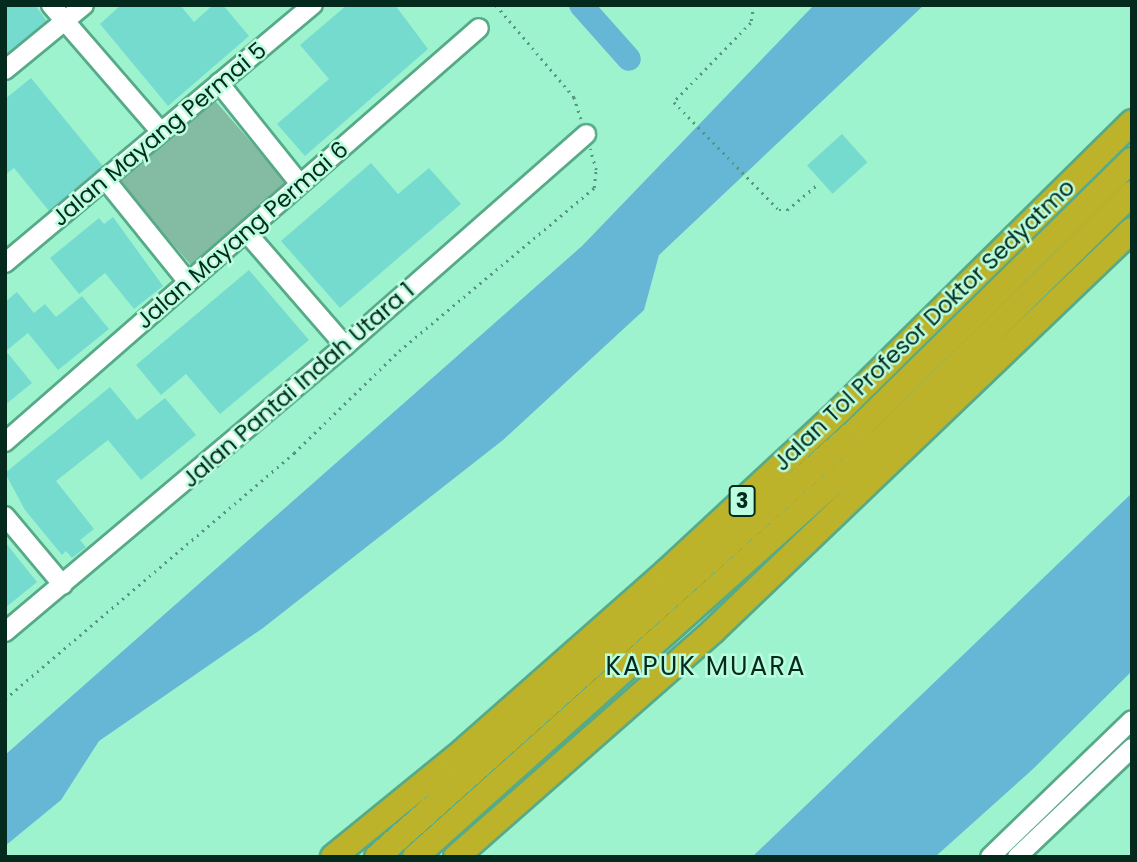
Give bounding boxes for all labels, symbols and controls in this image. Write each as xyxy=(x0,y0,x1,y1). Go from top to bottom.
street label: Jalan Mayang Permai 5 xyxy=(46,36,272,232)
street label: Jalan Mayang Permai 6 xyxy=(130,135,354,335)
street label: Jalan Tol Profesor Doktor Sedyatmo xyxy=(768,173,1080,477)
street label: Jalan Pantai Indah Utara 1 xyxy=(176,277,420,493)
road number: 3 xyxy=(728,484,756,518)
district label: KAPUK MUARA xyxy=(607,651,805,683)

